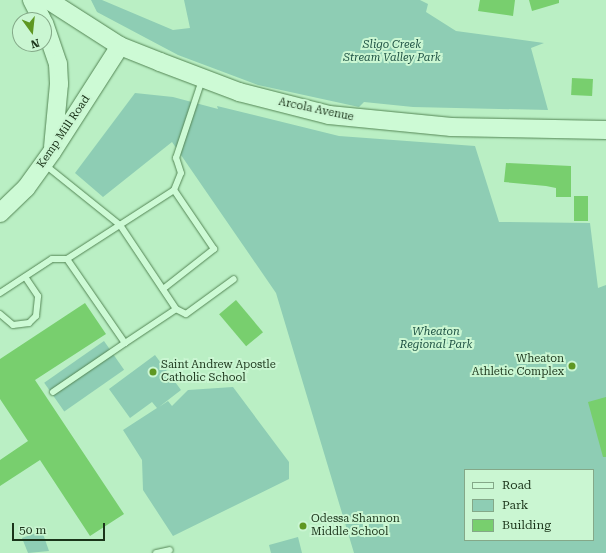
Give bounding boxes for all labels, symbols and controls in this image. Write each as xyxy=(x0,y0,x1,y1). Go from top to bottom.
north arrow xyxy=(12,12,52,52)
text: N xyxy=(29,36,41,50)
park label: Sligo Creek Stream Valley Park xyxy=(343,39,441,65)
street label: Kemp Mill Road xyxy=(35,93,93,171)
street label: Arcola Avenue xyxy=(277,96,355,124)
park label: Wheaton Regional Park xyxy=(400,326,472,352)
place label: Wheaton Athletic Complex xyxy=(472,353,564,379)
place label: Saint Andrew Apostle Catholic School xyxy=(161,359,276,385)
marker: Wheaton Athletic Complex xyxy=(567,361,577,371)
marker: Saint Andrew Apostle Catholic School xyxy=(148,367,158,377)
legend xyxy=(464,469,594,541)
text: Road xyxy=(502,478,531,492)
text: Park xyxy=(502,498,528,512)
place label: Odessa Shannon Middle School xyxy=(311,513,400,539)
scale bar xyxy=(14,515,107,541)
text: Building xyxy=(502,518,551,532)
marker: Odessa Shannon Middle School xyxy=(298,521,308,531)
text: 50 m xyxy=(19,523,46,537)

